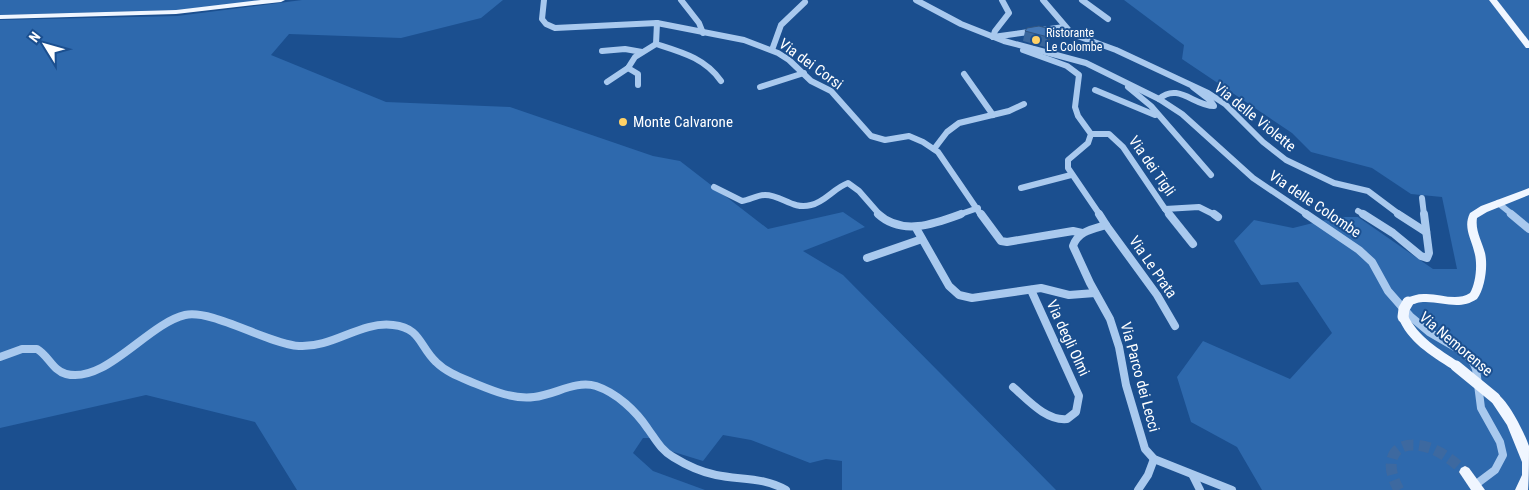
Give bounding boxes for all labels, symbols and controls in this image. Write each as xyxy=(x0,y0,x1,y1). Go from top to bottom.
north arrow xyxy=(20,20,70,70)
place label: Ristorante Le Colombe xyxy=(1046,26,1103,54)
text: N xyxy=(26,29,44,45)
marker: Ristorante Le Colombe xyxy=(1030,34,1042,46)
street label: Via dei Corsi xyxy=(775,35,847,93)
street label: Via delle Violette xyxy=(1210,79,1300,155)
place label: Monte Calvarone xyxy=(633,113,733,131)
marker: Monte Calvarone xyxy=(617,116,629,128)
street label: Via dei Tigli xyxy=(1125,133,1179,199)
street label: Via delle Colombe xyxy=(1266,167,1364,241)
street label: Via Le Prata xyxy=(1125,233,1181,301)
street label: Via degli Olmi xyxy=(1043,297,1093,379)
street label: Via Nemorense xyxy=(1416,308,1496,380)
street label: Via Parco dei Lecci xyxy=(1117,320,1163,434)

